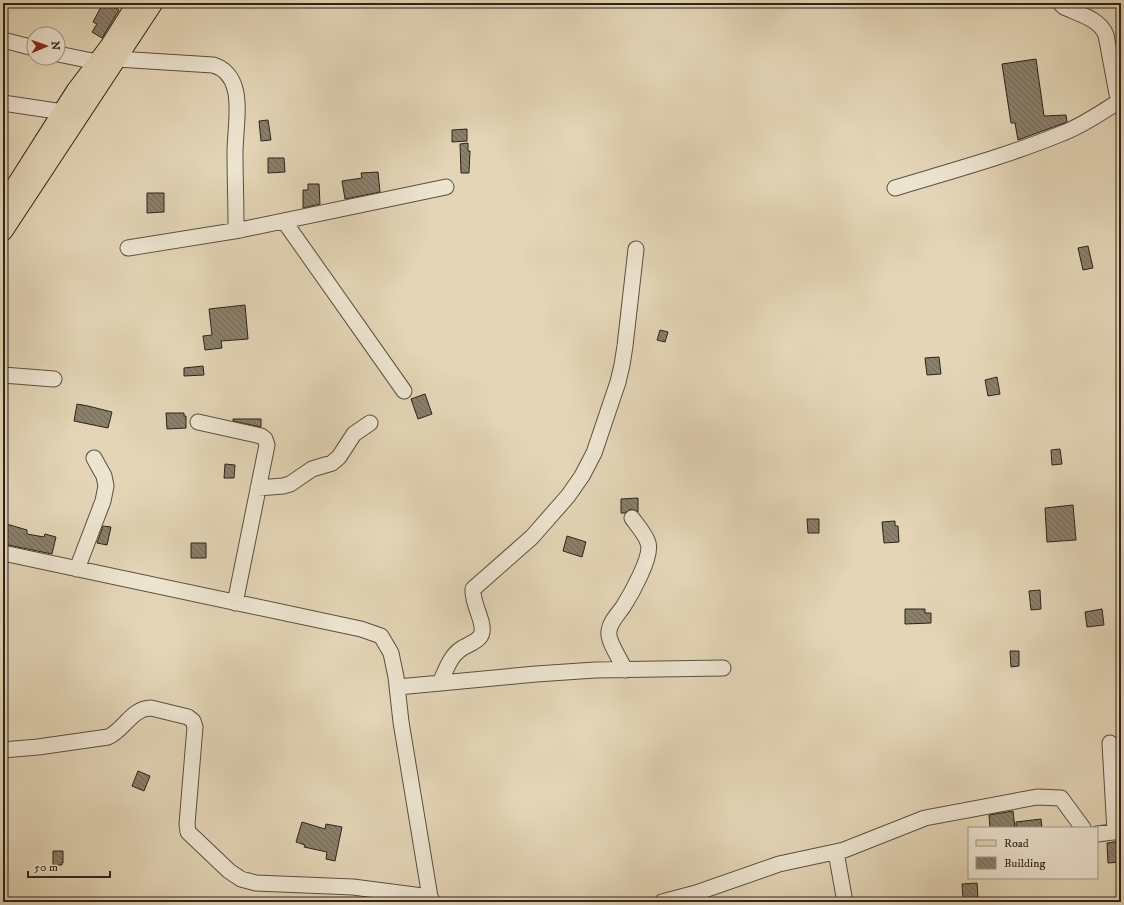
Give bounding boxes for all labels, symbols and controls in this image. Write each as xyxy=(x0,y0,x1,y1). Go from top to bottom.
north arrow xyxy=(26,26,66,66)
text: N xyxy=(48,41,62,50)
legend xyxy=(968,827,1098,879)
text: Road xyxy=(1004,836,1029,851)
scale bar xyxy=(28,853,110,879)
text: Building xyxy=(1004,856,1045,871)
text: 50 m xyxy=(34,860,58,875)

